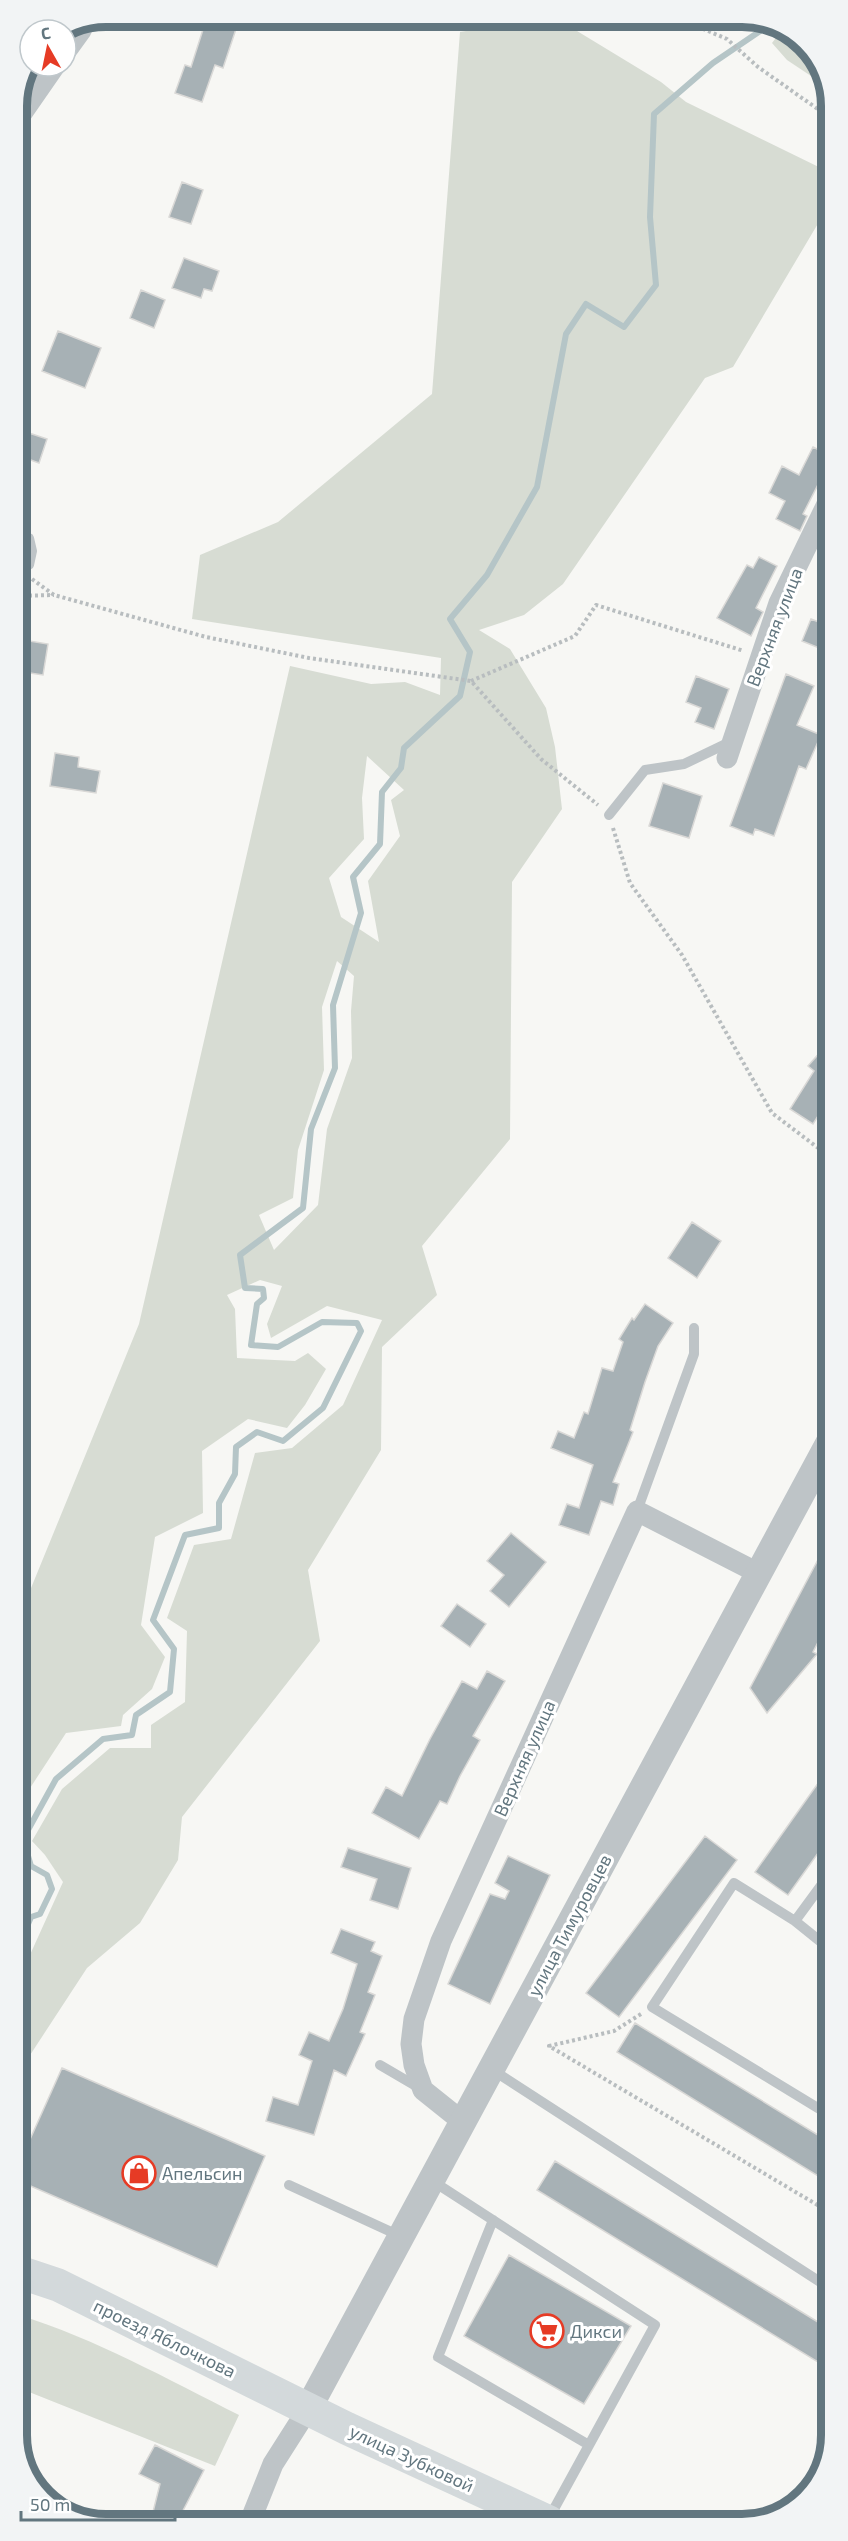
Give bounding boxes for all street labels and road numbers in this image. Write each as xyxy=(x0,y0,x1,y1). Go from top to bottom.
street label: Верхняя улица xyxy=(741,565,807,689)
street label: Верхняя улица xyxy=(488,1696,560,1820)
street label: улица Тимуровцев xyxy=(522,1850,616,2000)
street label: проезд Яблочкова xyxy=(90,2294,240,2382)
street label: улица Зубковой xyxy=(346,2420,478,2496)

